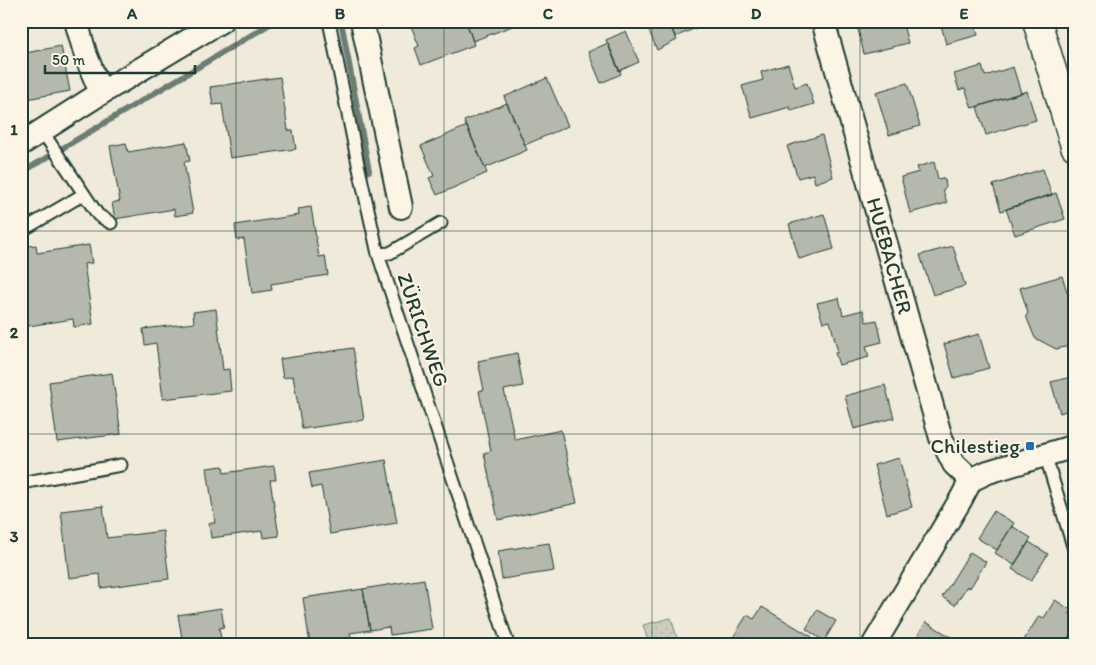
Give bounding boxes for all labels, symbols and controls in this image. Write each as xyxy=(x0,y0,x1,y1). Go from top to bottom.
text: A xyxy=(126,4,138,23)
text: B xyxy=(335,4,346,23)
text: C xyxy=(543,4,554,23)
text: D xyxy=(751,4,762,23)
text: E xyxy=(960,4,969,23)
scale bar xyxy=(45,42,195,74)
text: 50 m xyxy=(52,51,85,69)
text: 1 xyxy=(10,120,18,139)
street label: HUEBACHER xyxy=(862,195,918,317)
street label: ZÜRICHWEG xyxy=(392,270,455,390)
text: 2 xyxy=(10,323,19,342)
place label: Chilestieg xyxy=(931,433,1020,458)
marker: Chilestieg xyxy=(1024,440,1036,452)
text: 3 xyxy=(10,527,19,546)

